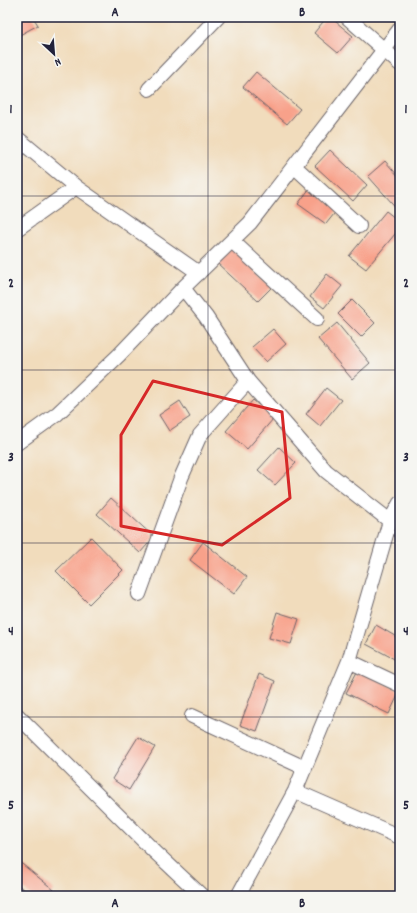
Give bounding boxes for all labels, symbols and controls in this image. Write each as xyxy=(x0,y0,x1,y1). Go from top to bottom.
text: A xyxy=(111,4,119,23)
text: B xyxy=(299,4,305,23)
north arrow xyxy=(34,34,74,74)
text: N xyxy=(51,53,63,70)
text: 1 xyxy=(10,101,13,120)
text: 1 xyxy=(405,101,408,120)
text: 2 xyxy=(8,275,14,294)
text: 2 xyxy=(403,275,409,294)
text: 3 xyxy=(8,449,14,468)
text: 3 xyxy=(403,449,409,468)
text: 4 xyxy=(8,623,14,642)
text: 4 xyxy=(403,623,409,642)
text: 5 xyxy=(8,797,14,816)
text: 5 xyxy=(403,797,409,816)
text: A xyxy=(111,895,119,913)
text: B xyxy=(299,895,305,913)

